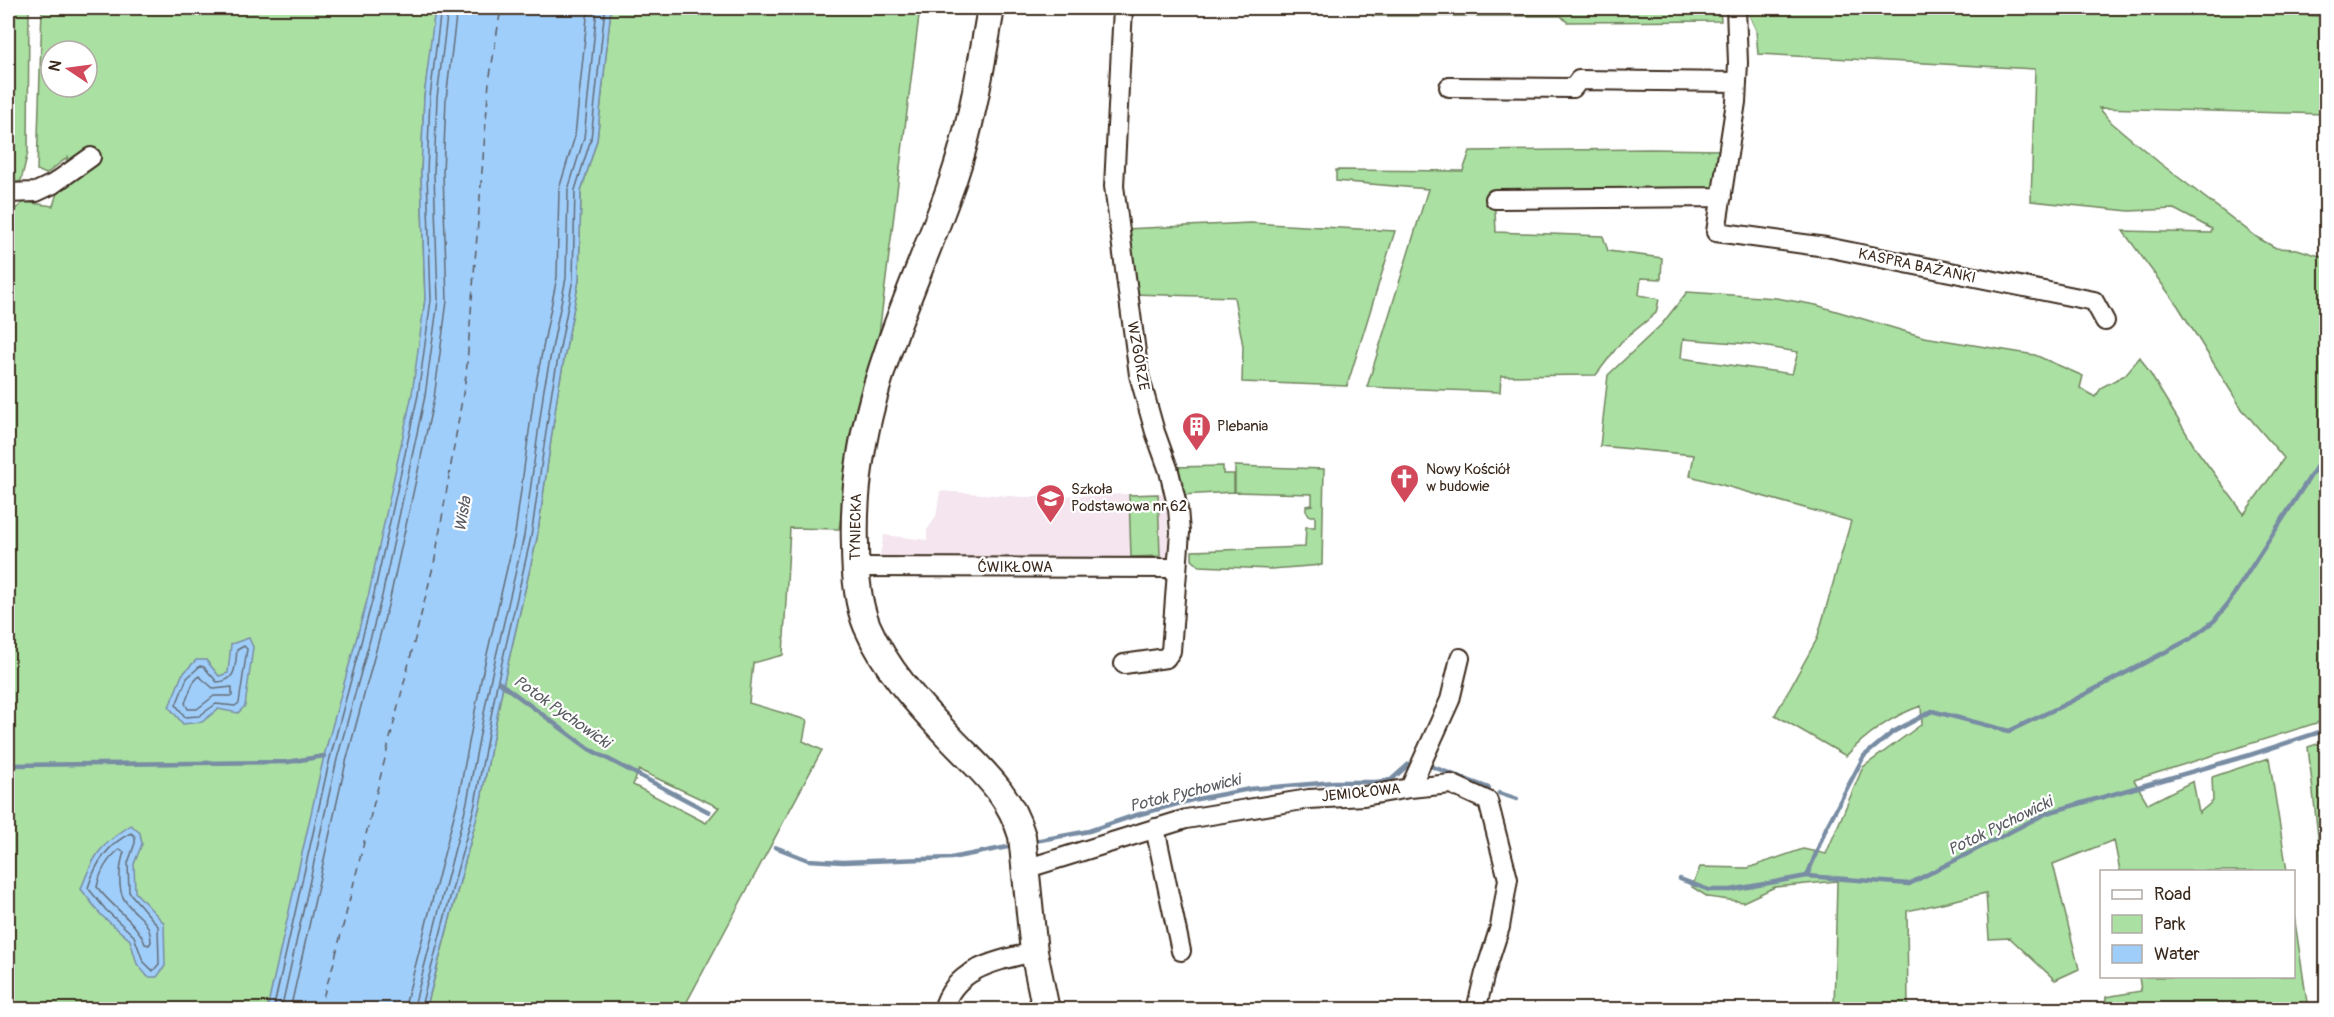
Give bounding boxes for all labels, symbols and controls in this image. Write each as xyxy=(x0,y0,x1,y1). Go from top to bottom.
north arrow xyxy=(39,39,99,99)
text: N xyxy=(44,58,66,73)
street label: KASPRA BAŻANKI xyxy=(1857,244,1977,288)
street label: WZGÓRZE xyxy=(1123,320,1153,392)
building icon: Plebania xyxy=(1180,410,1212,452)
place label: Plebania xyxy=(1217,417,1268,436)
place label: Nowy Kościół w budowie xyxy=(1426,460,1510,496)
church icon: Nowy Kościół w budowie xyxy=(1389,462,1421,504)
place label: Szkoła Podstawowa nr 62 xyxy=(1071,480,1187,516)
school or university icon: Szkoła Podstawowa nr 62 xyxy=(1034,482,1066,524)
water label: Wisła xyxy=(450,493,476,533)
street label: TYNIECKA xyxy=(846,493,866,561)
street label: ĆWIKŁOWA xyxy=(977,558,1053,577)
water label: Potok Pychowicki xyxy=(510,671,616,754)
water label: Potok Pychowicki xyxy=(1127,769,1245,816)
street label: JEMIOŁOWA xyxy=(1321,779,1402,807)
water label: Potok Pychowicki xyxy=(1945,791,2057,860)
legend xyxy=(2100,870,2295,978)
text: Road xyxy=(2154,883,2191,906)
text: Park xyxy=(2154,913,2186,936)
text: Water xyxy=(2154,943,2200,966)

